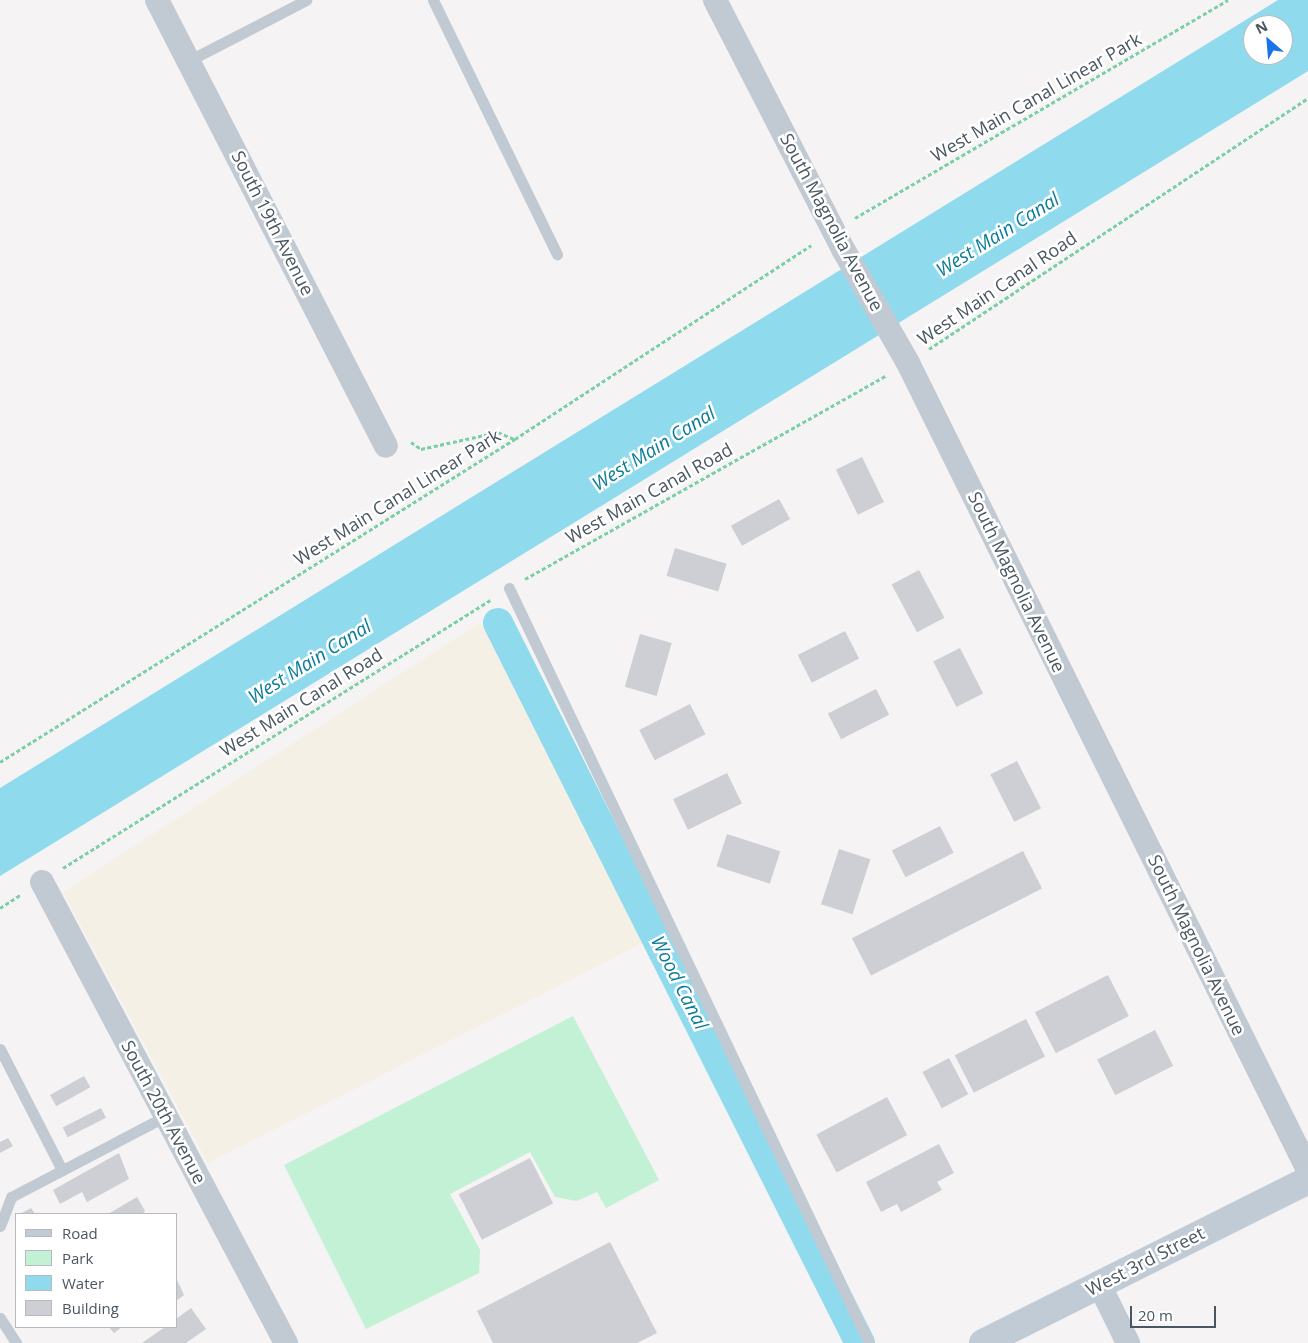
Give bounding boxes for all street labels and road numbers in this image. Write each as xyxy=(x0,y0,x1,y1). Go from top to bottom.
street label: West Main Canal Linear Park xyxy=(927,28,1145,166)
street label: South Magnolia Avenue xyxy=(776,129,888,315)
street label: South 19th Avenue xyxy=(227,147,319,299)
street label: West Main Canal Road xyxy=(913,227,1081,349)
street label: West Main Canal Linear Park xyxy=(290,424,504,570)
street label: West Main Canal Road xyxy=(562,438,736,548)
street label: South Magnolia Avenue xyxy=(964,488,1070,676)
street label: West Main Canal Road xyxy=(216,643,386,761)
street label: South Magnolia Avenue xyxy=(1144,851,1250,1039)
street label: South 20th Avenue xyxy=(117,1037,211,1187)
street label: West 3rd Street xyxy=(1082,1222,1208,1300)

